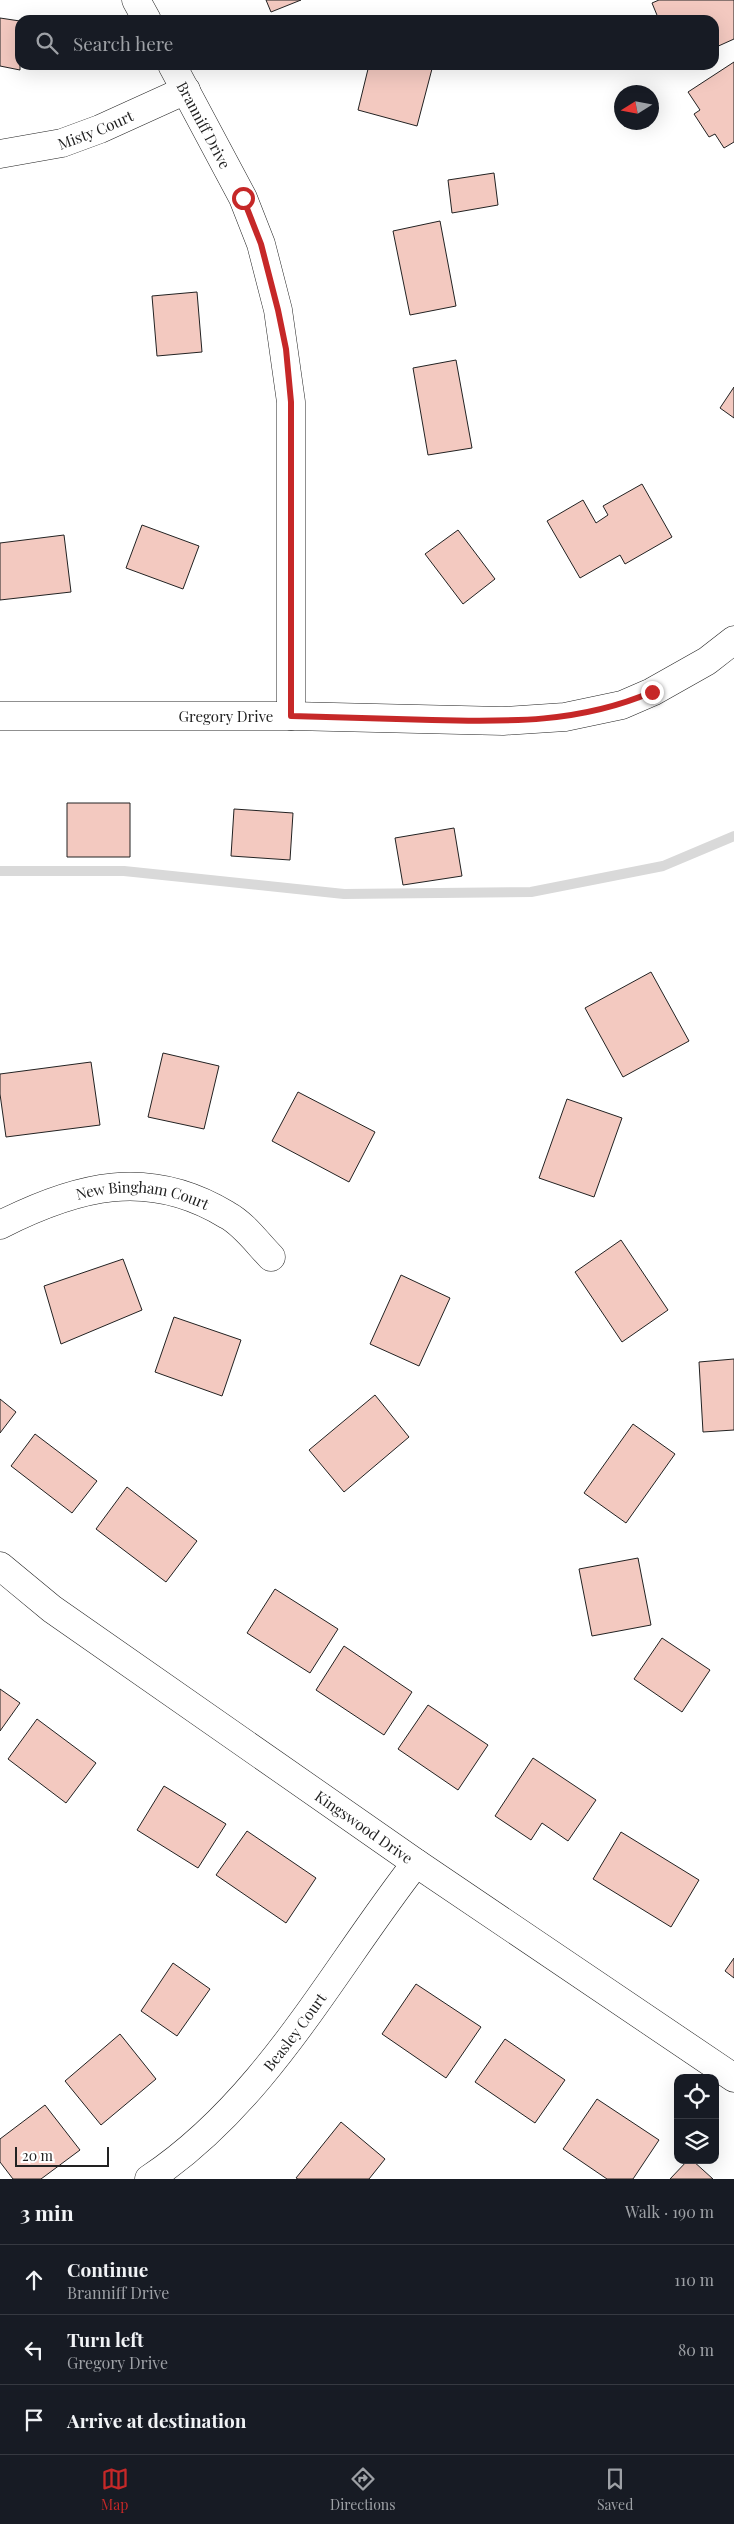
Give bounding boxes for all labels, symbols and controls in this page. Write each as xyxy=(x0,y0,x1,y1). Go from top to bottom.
search box xyxy=(15,15,719,70)
icon: search xyxy=(33,29,61,57)
text: Search here xyxy=(73,30,173,56)
street label: Branniff Drive xyxy=(173,78,235,172)
north arrow xyxy=(614,85,659,130)
street label: Misty Court xyxy=(55,105,137,154)
route start xyxy=(232,187,255,210)
route end xyxy=(641,681,664,704)
street label: Gregory Drive xyxy=(179,706,273,726)
street label: New Bingham Court xyxy=(74,1176,213,1214)
street label: Kingswood Drive xyxy=(311,1786,417,1868)
street label: Beasley Court xyxy=(259,1988,331,2075)
map controls xyxy=(674,2074,719,2164)
button: locate xyxy=(674,2074,719,2119)
button: layers xyxy=(674,2119,719,2164)
scale bar xyxy=(15,2144,109,2167)
text: 20 m xyxy=(22,2146,53,2165)
text: 3 min xyxy=(20,2198,74,2226)
text: Walk · 190 m xyxy=(625,2201,714,2222)
text: Continue xyxy=(67,2256,148,2282)
icon: ahead xyxy=(20,2266,48,2294)
text: 110 m xyxy=(674,2269,714,2290)
text: Branniff Drive xyxy=(67,2282,169,2303)
text: Turn left xyxy=(67,2326,144,2352)
icon: left xyxy=(20,2336,48,2364)
text: 80 m xyxy=(678,2339,714,2360)
text: Gregory Drive xyxy=(67,2352,168,2373)
icon: arrive xyxy=(20,2406,48,2434)
text: Arrive at destination xyxy=(67,2407,247,2433)
tab: Map xyxy=(101,2465,129,2514)
tab: Directions xyxy=(330,2465,396,2514)
tab: Saved xyxy=(597,2465,633,2514)

